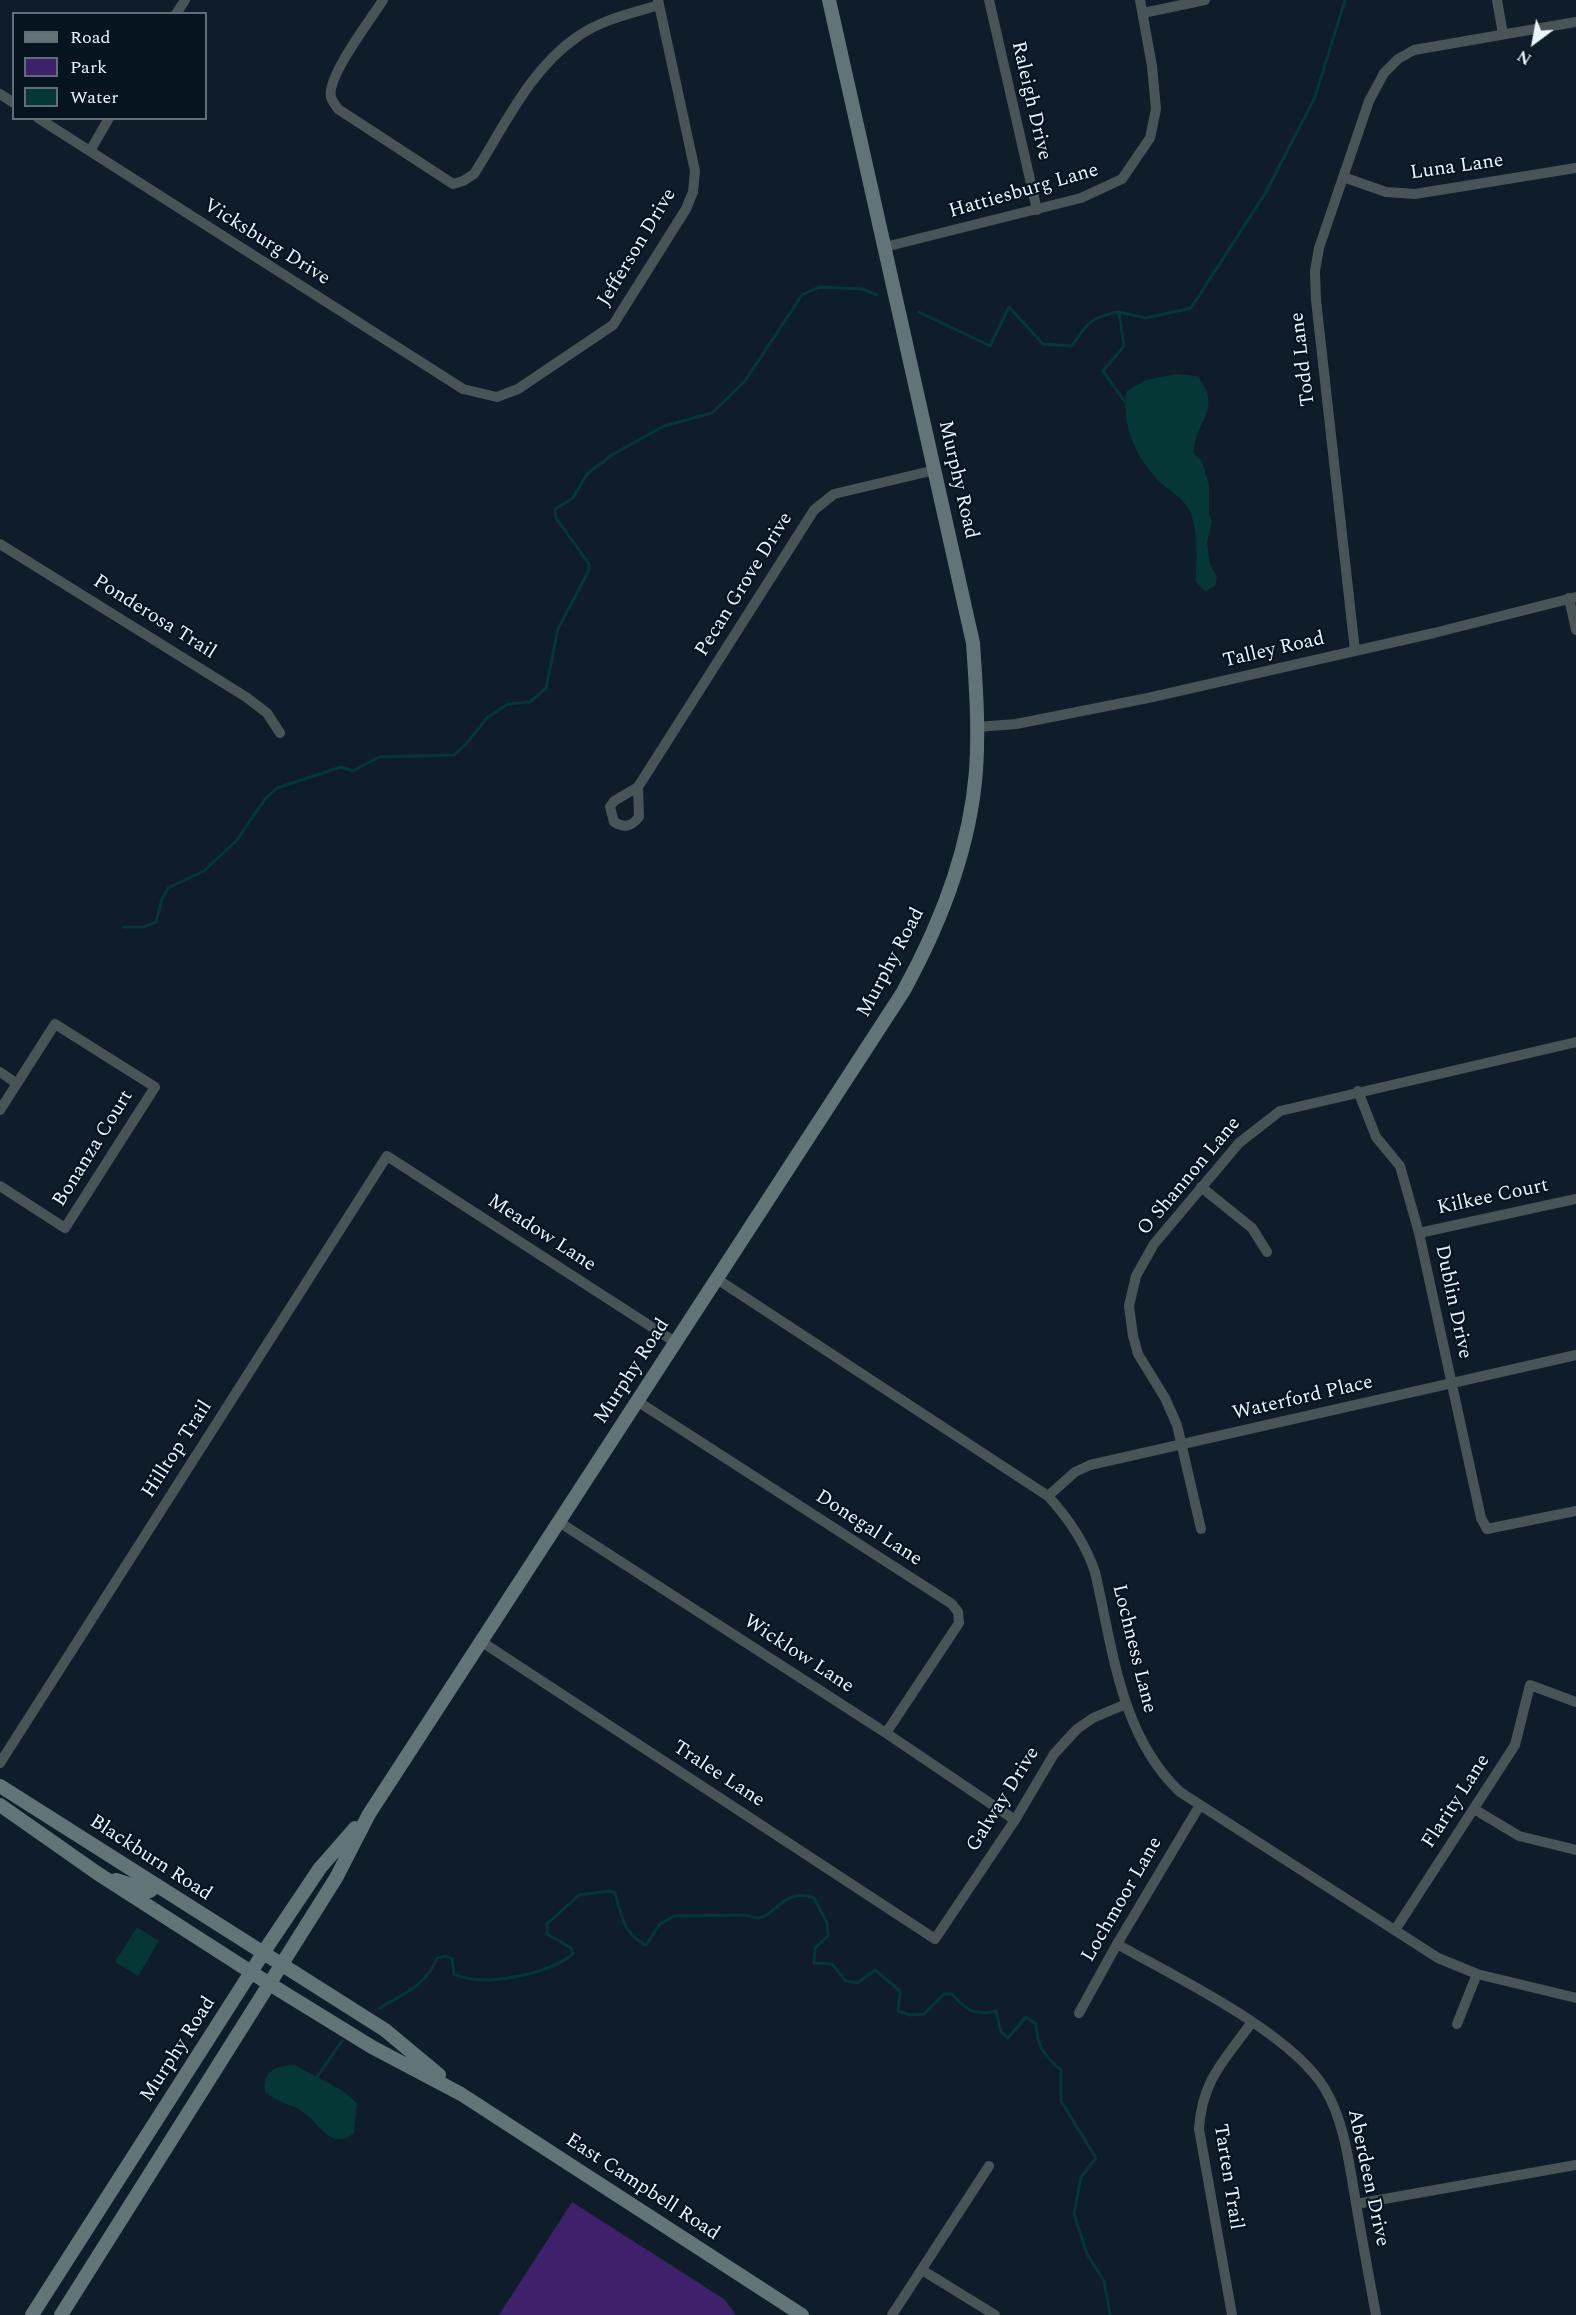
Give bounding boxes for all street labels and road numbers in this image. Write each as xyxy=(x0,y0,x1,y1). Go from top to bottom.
street label: Raleigh Drive xyxy=(1005,39,1055,163)
street label: Luna Lane xyxy=(1409,150,1505,186)
street label: Hattiesburg Lane xyxy=(946,159,1102,225)
street label: Jefferson Drive xyxy=(593,185,683,311)
street label: Vicksburg Drive xyxy=(198,194,334,292)
street label: Todd Lane xyxy=(1286,311,1322,407)
street label: Murphy Road xyxy=(932,418,982,542)
street label: Pecan Grove Drive xyxy=(691,509,799,661)
street label: Ponderosa Trail xyxy=(88,571,220,665)
street label: Talley Road xyxy=(1221,628,1327,674)
street label: Murphy Road xyxy=(853,904,931,1022)
street label: Bonanza Court xyxy=(49,1086,139,1212)
street label: O Shannon Lane xyxy=(1133,1113,1247,1241)
street label: Kilkee Court xyxy=(1435,1175,1551,1221)
street label: Meadow Lane xyxy=(482,1190,600,1278)
street label: Dublin Drive xyxy=(1428,1243,1476,1361)
street label: Murphy Road xyxy=(590,1315,676,1429)
street label: Waterford Place xyxy=(1230,1371,1376,1427)
street label: Hilltop Trail xyxy=(138,1397,218,1503)
street label: Donegal Lane xyxy=(810,1486,926,1572)
street label: Lochness Lane xyxy=(1105,1582,1161,1716)
street label: Wicklow Lane xyxy=(738,1610,858,1700)
street label: Tralee Lane xyxy=(668,1736,768,1814)
street label: Galway Drive xyxy=(962,1743,1046,1857)
street label: Flarity Lane xyxy=(1418,1751,1496,1853)
street label: Blackburn Road xyxy=(84,1811,216,1907)
street label: Lochmoor Lane xyxy=(1078,1833,1168,1967)
street label: Murphy Road xyxy=(136,1993,222,2107)
street label: Aberdeen Drive xyxy=(1341,2107,1393,2249)
street label: Tarten Trail xyxy=(1207,2122,1247,2232)
street label: East Campbell Road xyxy=(560,2129,724,2247)

